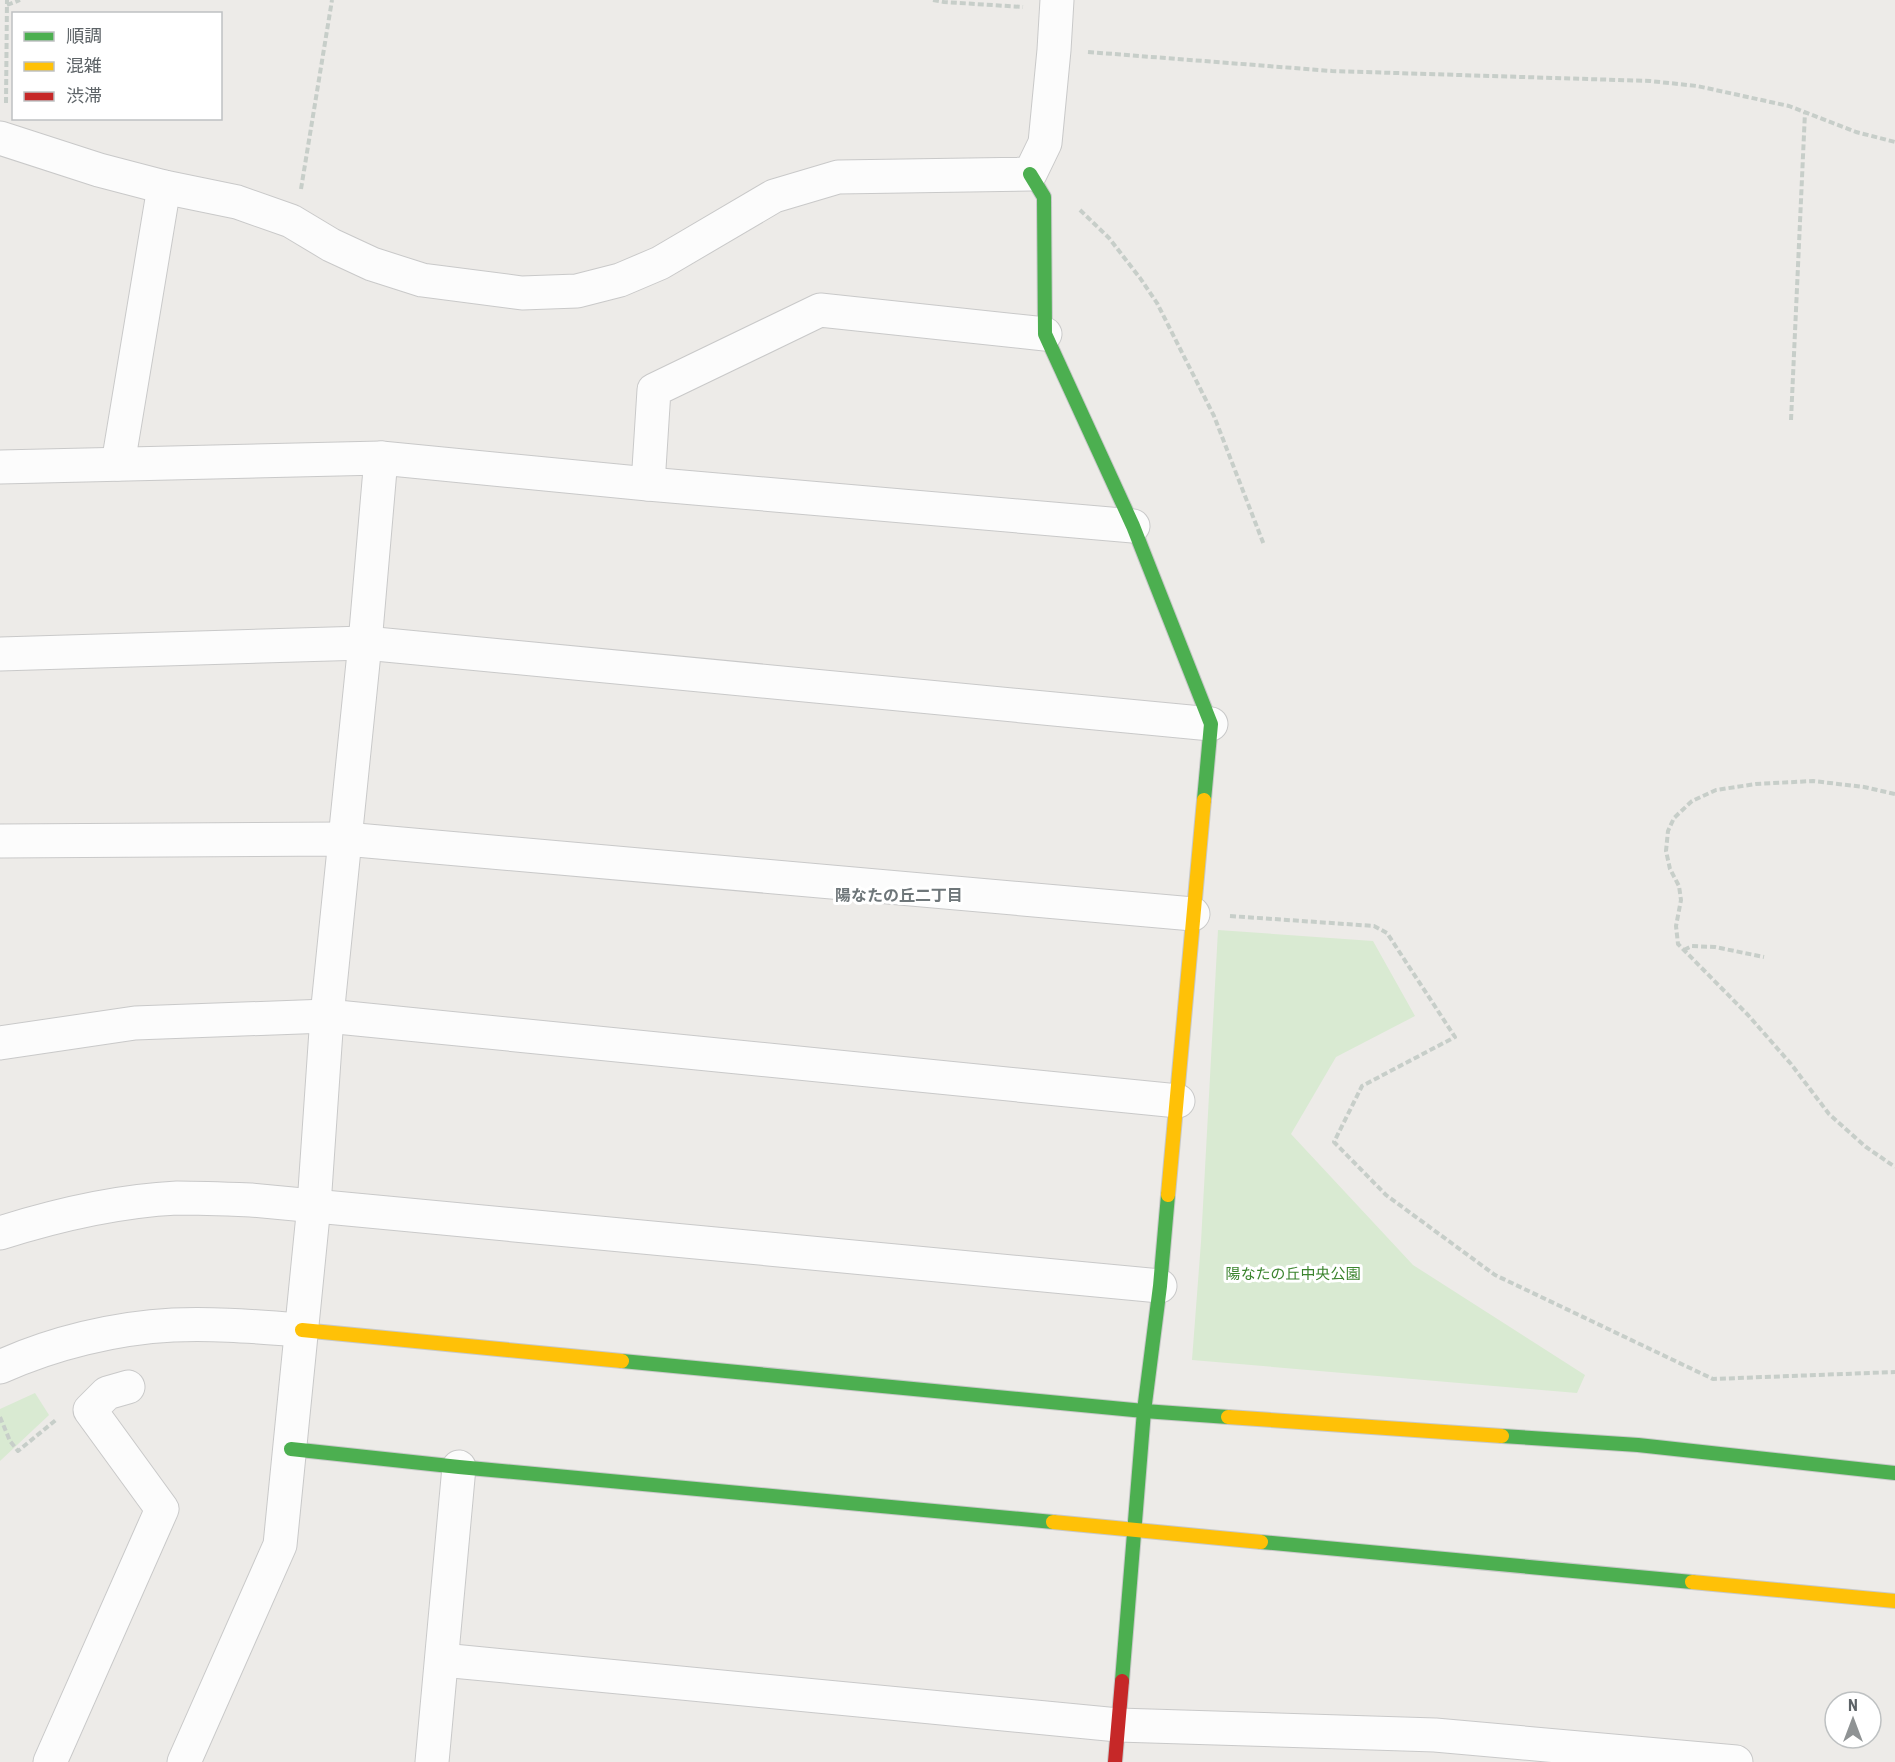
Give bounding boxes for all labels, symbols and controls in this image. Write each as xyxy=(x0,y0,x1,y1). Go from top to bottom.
legend xyxy=(12,12,222,120)
text: 順調 xyxy=(66,25,102,46)
text: 混雑 xyxy=(66,55,102,76)
text: 渋滞 xyxy=(66,85,102,106)
district label: 陽なたの丘二丁目 xyxy=(835,886,963,905)
park label: 陽なたの丘中央公園 xyxy=(1225,1265,1361,1283)
north arrow xyxy=(1823,1690,1883,1750)
text: N xyxy=(1848,1696,1858,1715)

